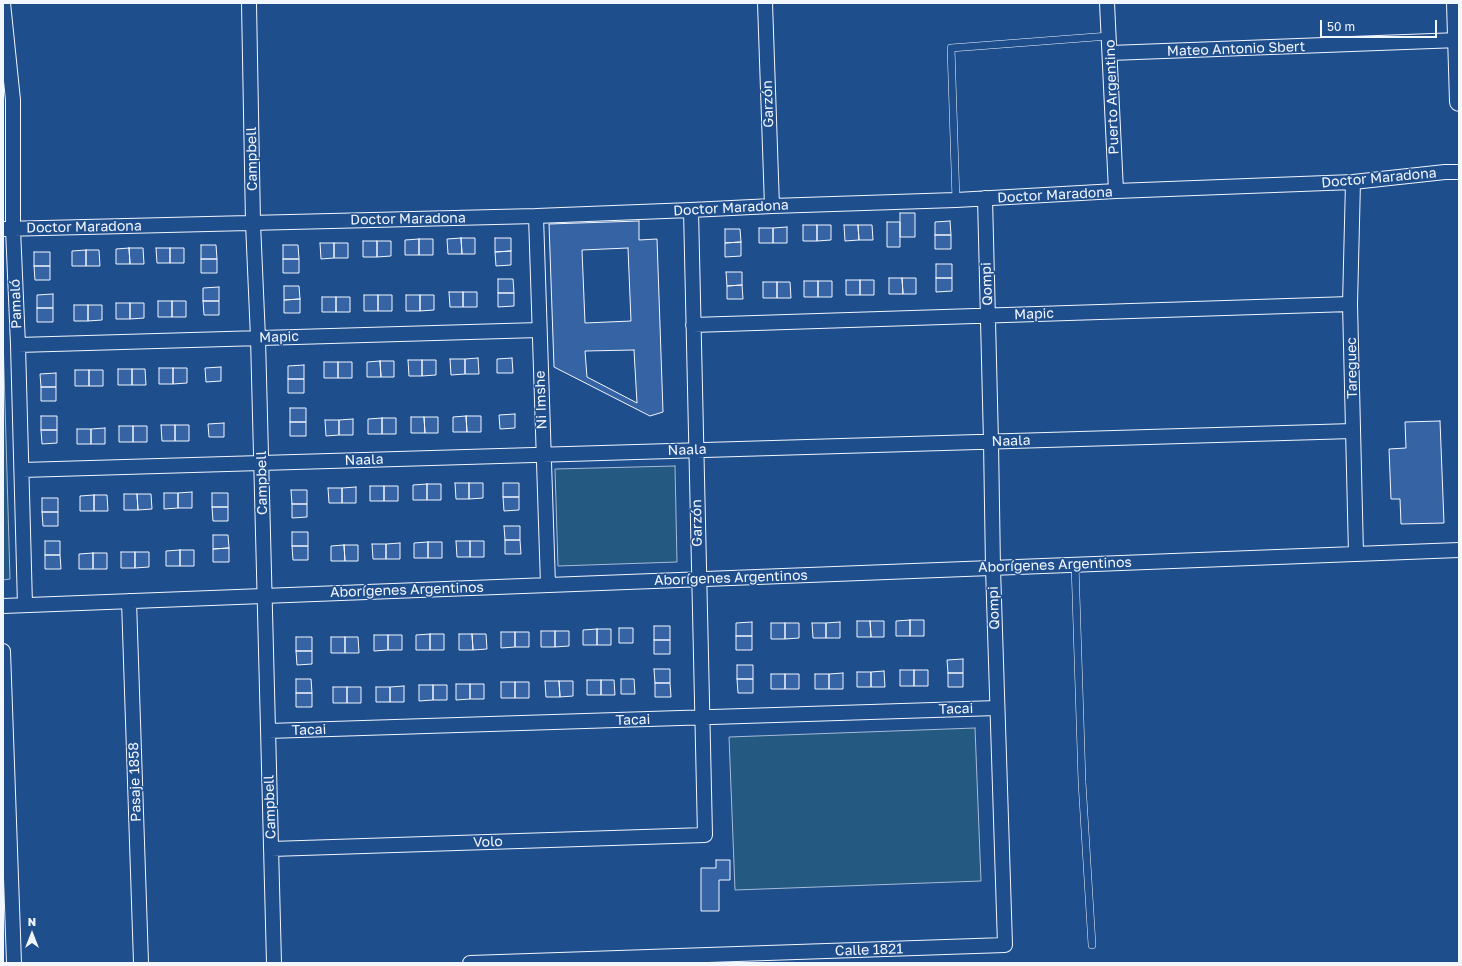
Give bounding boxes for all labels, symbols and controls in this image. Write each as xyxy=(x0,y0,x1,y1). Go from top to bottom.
scale bar xyxy=(1322,12,1439,38)
text: 50 m xyxy=(1327,19,1355,34)
street label: Mateo Antonio Sbert xyxy=(1166,38,1306,60)
street label: Puerto Argentino xyxy=(1102,39,1122,155)
street label: Garzón xyxy=(759,80,777,128)
street label: Campbell xyxy=(243,127,261,191)
street label: Doctor Maradona xyxy=(1321,165,1437,191)
street label: Doctor Maradona xyxy=(997,184,1113,206)
street label: Doctor Maradona xyxy=(673,197,789,219)
street label: Doctor Maradona xyxy=(350,210,466,228)
street label: Doctor Maradona xyxy=(26,218,142,236)
street label: Qompi xyxy=(978,262,996,306)
street label: Pamaló xyxy=(7,279,25,329)
street label: Mapic xyxy=(1014,305,1054,323)
street label: Mapic xyxy=(259,328,299,346)
street label: Tareguec xyxy=(1343,337,1361,399)
street label: Ni Imshe xyxy=(532,370,550,430)
street label: Naala xyxy=(991,432,1031,450)
street label: Naala xyxy=(667,441,707,459)
street label: Campbell xyxy=(253,451,271,515)
street label: Naala xyxy=(344,451,384,469)
street label: Garzón xyxy=(688,499,706,547)
street label: Aborígenes Argentinos xyxy=(978,554,1132,576)
street label: Aborígenes Argentinos xyxy=(654,567,808,589)
street label: Aborígenes Argentinos xyxy=(330,579,484,601)
street label: Qompi xyxy=(985,586,1003,630)
street label: Tacai xyxy=(938,700,974,718)
street label: Tacai xyxy=(615,711,651,729)
street label: Tacai xyxy=(291,721,327,739)
street label: Pasaje 1858 xyxy=(125,742,145,822)
street label: Campbell xyxy=(260,775,280,839)
street label: Volo xyxy=(473,833,503,851)
north arrow xyxy=(12,914,52,954)
text: N xyxy=(28,915,36,928)
street label: Calle 1821 xyxy=(835,940,903,960)

